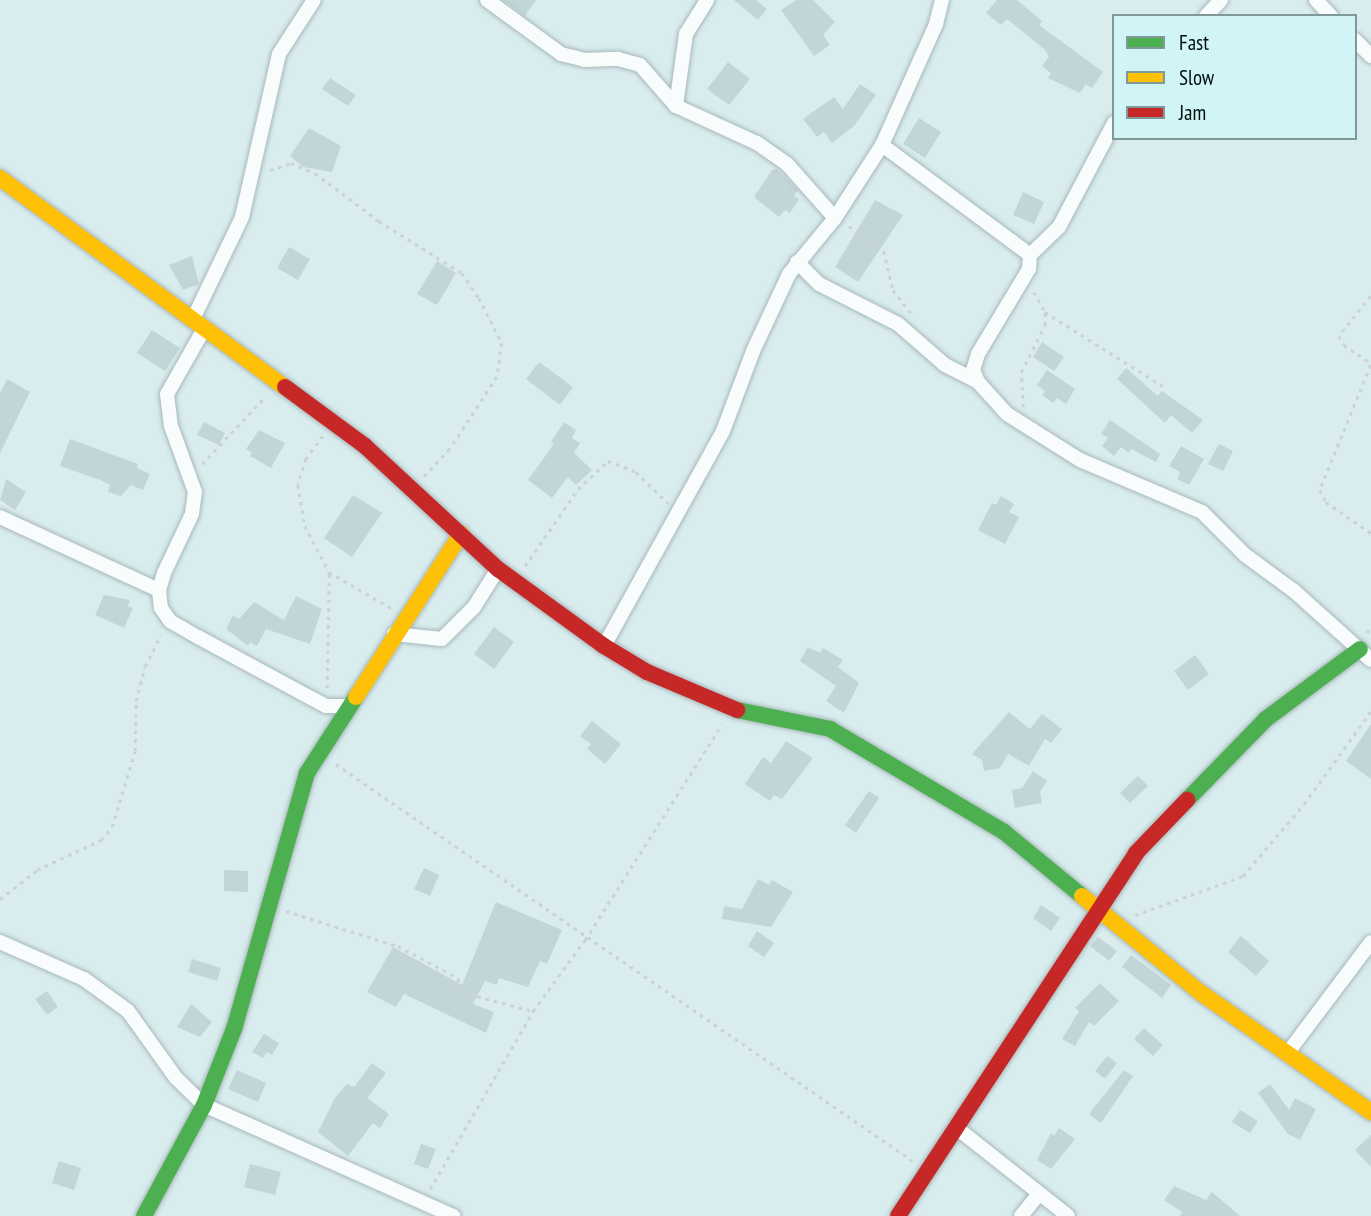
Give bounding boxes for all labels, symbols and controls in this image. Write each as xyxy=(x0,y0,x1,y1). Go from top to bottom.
legend xyxy=(1112,14,1357,140)
text: Fast xyxy=(1179,29,1209,56)
text: Slow xyxy=(1179,64,1214,91)
text: Jam xyxy=(1179,99,1206,126)

